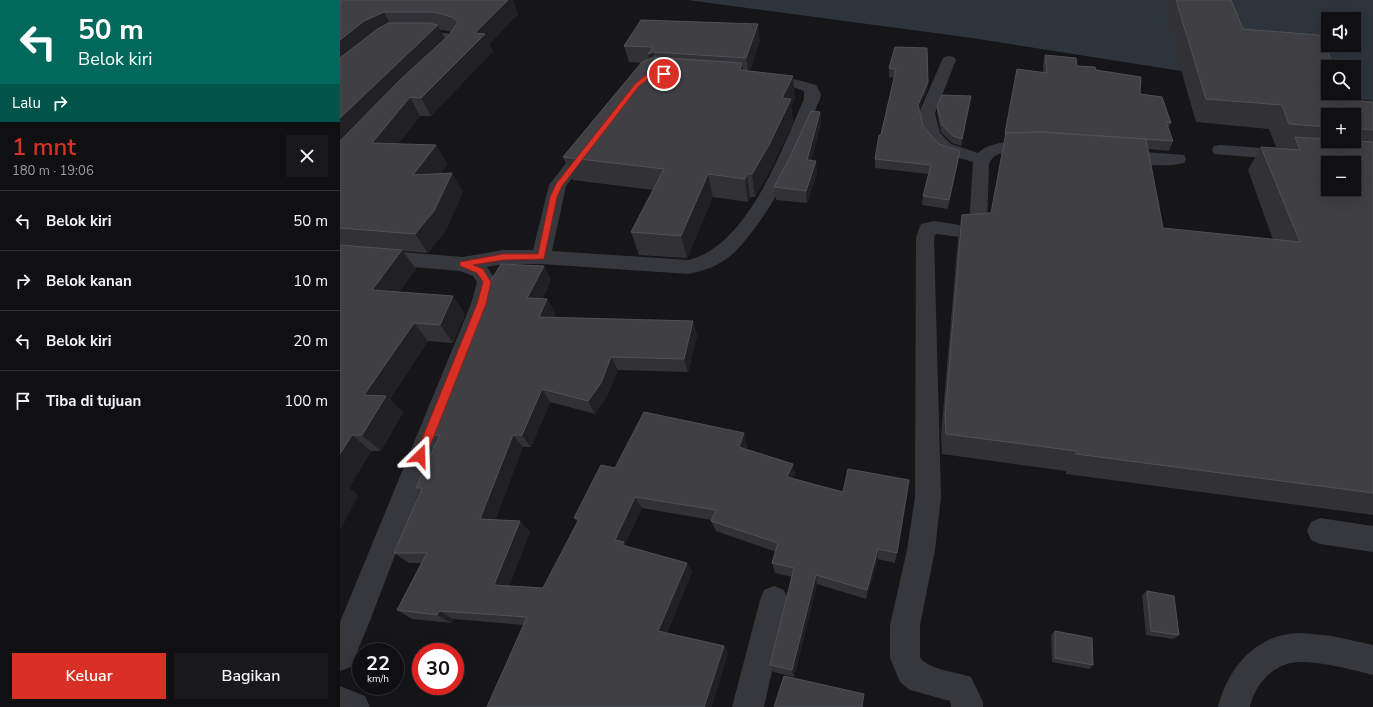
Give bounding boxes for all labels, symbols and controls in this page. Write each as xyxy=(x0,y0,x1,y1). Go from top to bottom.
text: 50 m xyxy=(78,11,144,49)
map controls xyxy=(1321,12,1361,196)
button: sound xyxy=(1321,12,1361,52)
icon: left xyxy=(12,16,64,68)
text: Belok kiri xyxy=(78,47,152,71)
pin xyxy=(647,57,681,91)
button: search xyxy=(1321,60,1361,100)
icon: arrive xyxy=(653,63,675,85)
icon: right xyxy=(49,92,71,114)
text: Lalu xyxy=(12,93,41,113)
button: + xyxy=(1321,108,1361,148)
text: 1 mnt xyxy=(12,131,76,163)
button: close xyxy=(286,135,328,177)
button: − xyxy=(1321,156,1361,196)
text: 180 m · 19:06 xyxy=(12,162,94,180)
icon: left xyxy=(12,210,34,232)
text: Belok kiri xyxy=(46,211,111,231)
text: 50 m xyxy=(293,211,328,231)
icon: right xyxy=(12,270,34,292)
text: Belok kanan xyxy=(46,271,132,291)
text: 10 m xyxy=(293,271,328,291)
icon: left xyxy=(12,330,34,352)
text: Belok kiri xyxy=(46,331,111,351)
text: 20 m xyxy=(293,331,328,351)
icon: arrive xyxy=(12,390,34,412)
text: Tiba di tujuan xyxy=(46,391,141,411)
text: 100 m xyxy=(284,391,328,411)
position arrow xyxy=(399,435,441,477)
speed limit sign: 30 xyxy=(412,643,464,695)
text: 22 xyxy=(366,650,390,677)
button: Keluar xyxy=(12,653,166,699)
button: Bagikan xyxy=(174,653,328,699)
text: km/h xyxy=(367,672,389,686)

